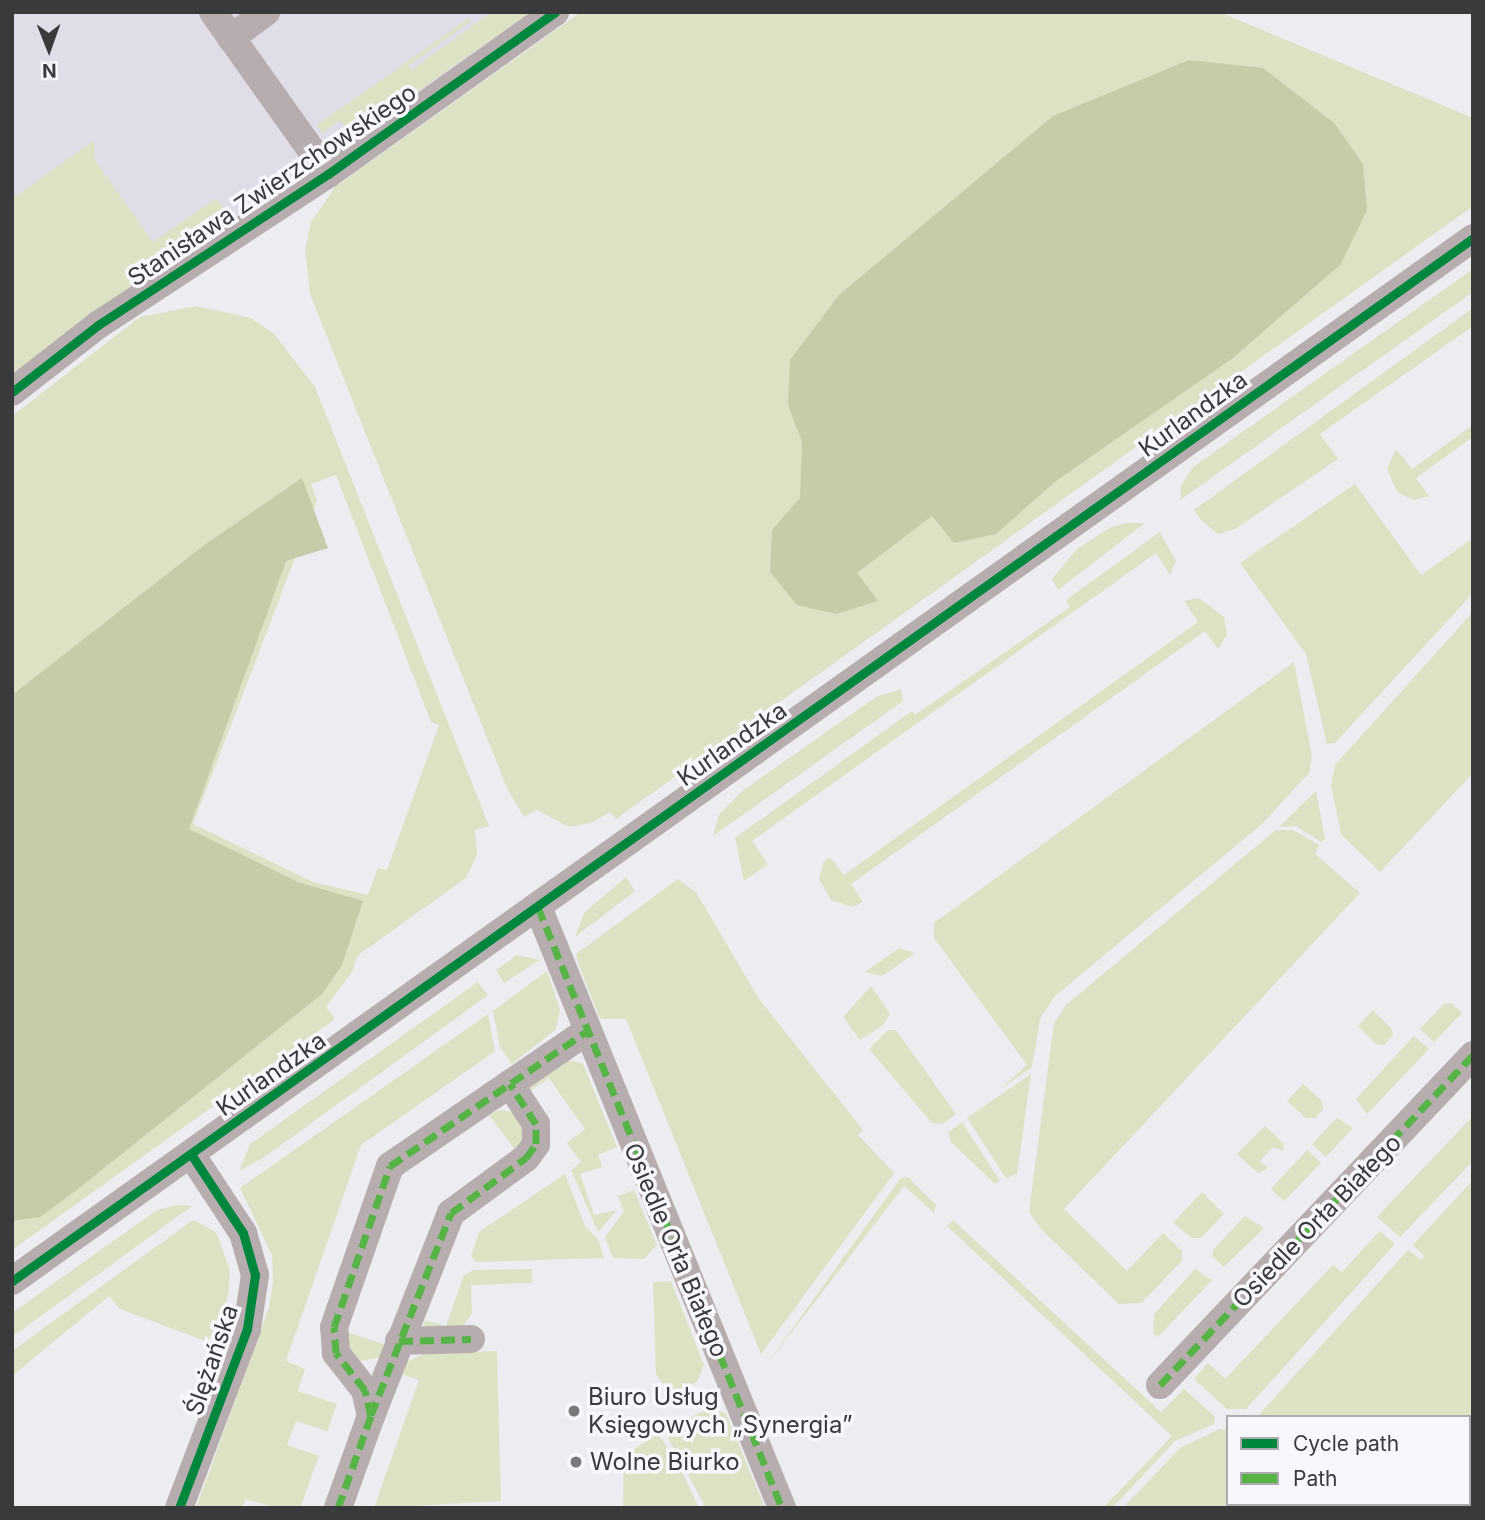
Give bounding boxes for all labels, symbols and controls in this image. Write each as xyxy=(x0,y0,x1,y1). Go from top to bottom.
north arrow xyxy=(14,14,84,84)
text: N xyxy=(42,59,57,82)
street label: Stanisława Zwierzchowskiego xyxy=(122,78,422,292)
street label: Kurlandzka xyxy=(1133,365,1253,463)
street label: Kurlandzka xyxy=(672,696,792,792)
street label: Kurlandzka xyxy=(211,1026,331,1122)
street label: Osiedle Orła Białego xyxy=(1227,1128,1407,1314)
street label: Osiedle Orła Białego xyxy=(618,1139,734,1361)
street label: Ślężańska xyxy=(180,1301,244,1419)
place label: Biuro Usług Księgowych „Synergia” xyxy=(588,1383,852,1439)
marker: Biuro Usług Księgowych „Synergia” xyxy=(566,1403,582,1419)
legend xyxy=(1226,1415,1471,1506)
text: Cycle path xyxy=(1293,1431,1399,1456)
place label: Wolne Biurko xyxy=(590,1448,740,1476)
marker: Wolne Biurko xyxy=(568,1454,584,1470)
text: Path xyxy=(1293,1466,1338,1491)

